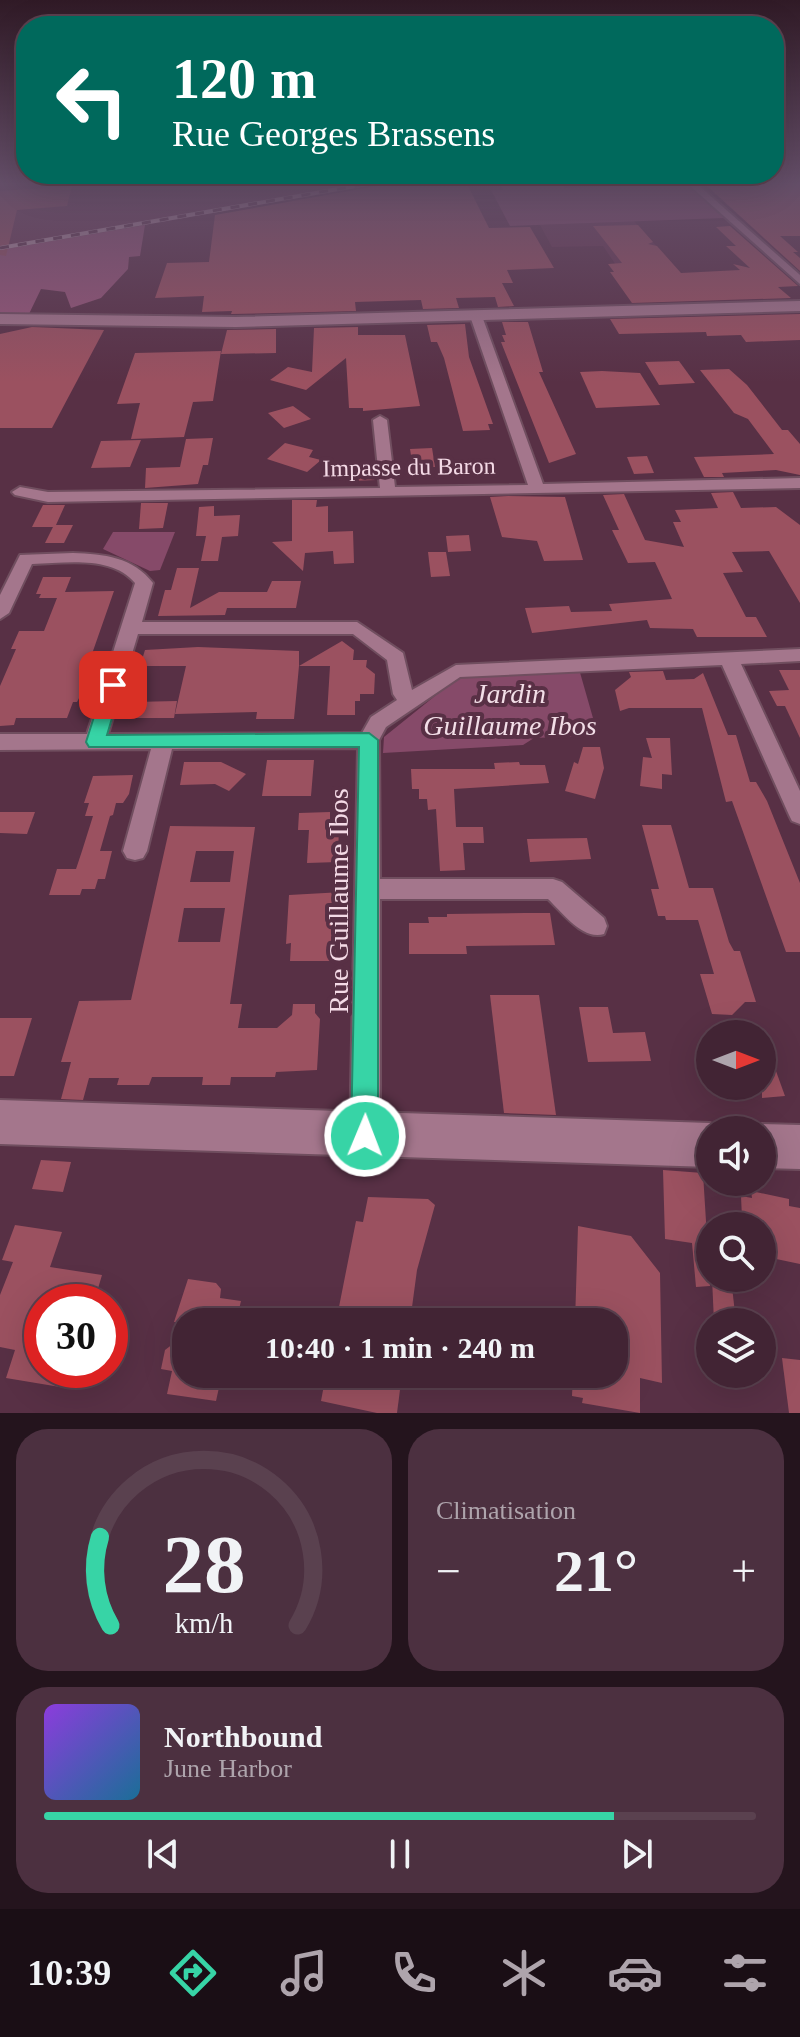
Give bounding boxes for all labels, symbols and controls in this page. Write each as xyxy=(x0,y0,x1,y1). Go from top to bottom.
icon: left xyxy=(40,48,144,152)
text: 120 m xyxy=(172,48,317,110)
text: Rue Georges Brassens xyxy=(172,114,495,154)
street label: Impasse du Baron xyxy=(322,452,496,482)
pin xyxy=(79,651,147,719)
icon: arrive xyxy=(91,663,135,707)
park label: Jardin Guillaume Ibos xyxy=(423,678,597,741)
street label: Rue Guillaume Ibos xyxy=(323,788,354,1014)
north arrow xyxy=(696,1020,776,1100)
map controls xyxy=(696,1020,776,1388)
position arrow xyxy=(323,1094,407,1178)
button: sound xyxy=(696,1116,776,1196)
button: search xyxy=(696,1212,776,1292)
speed limit sign: 30 xyxy=(24,1284,128,1388)
button: layers xyxy=(696,1308,776,1388)
text: 10:40 · 1 min · 240 m xyxy=(265,1331,535,1364)
text: Climatisation xyxy=(436,1496,576,1525)
text: 28 xyxy=(162,1518,246,1610)
text: 21° xyxy=(554,1538,638,1604)
text: − xyxy=(436,1547,461,1596)
text: + xyxy=(731,1547,756,1596)
text: km/h xyxy=(175,1608,233,1639)
text: Northbound xyxy=(164,1720,322,1753)
text: June Harbor xyxy=(164,1754,292,1783)
icon: previous xyxy=(141,1832,185,1876)
icon: pause xyxy=(378,1832,422,1876)
icon: next xyxy=(615,1832,659,1876)
icon: directions xyxy=(165,1945,221,2001)
icon: music xyxy=(276,1945,332,2001)
icon: phone xyxy=(386,1945,442,2001)
icon: climate xyxy=(496,1945,552,2001)
icon: car xyxy=(607,1945,663,2001)
icon: filters xyxy=(717,1945,773,2001)
text: 10:39 xyxy=(27,1953,111,1993)

